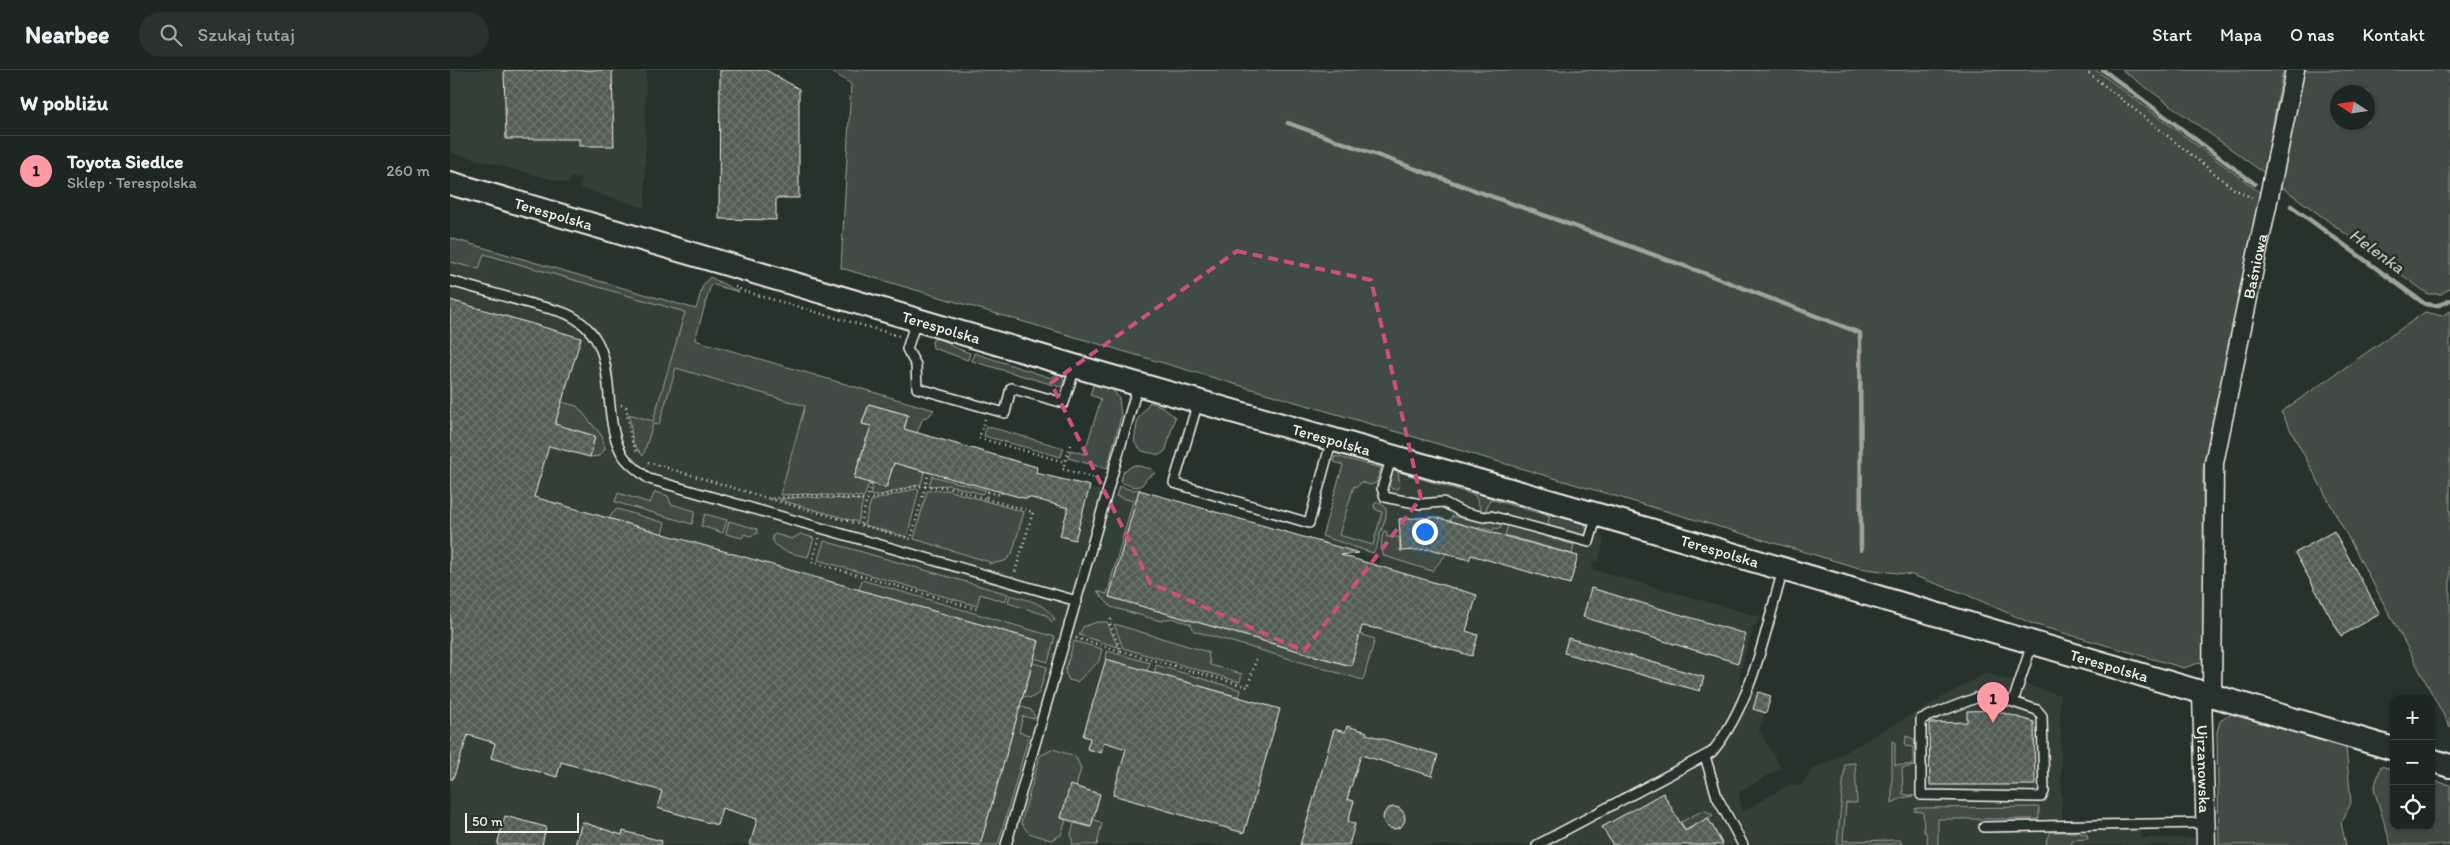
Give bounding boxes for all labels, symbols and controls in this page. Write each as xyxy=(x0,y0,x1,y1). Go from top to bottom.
search box xyxy=(139,12,489,57)
text: Nearbee xyxy=(25,20,109,49)
icon: search xyxy=(157,21,185,49)
text: Szukaj tutaj xyxy=(197,23,295,46)
text: Start xyxy=(2152,24,2192,46)
text: Mapa xyxy=(2220,24,2262,46)
text: O nas xyxy=(2290,24,2335,46)
text: Kontakt xyxy=(2363,24,2425,46)
north arrow xyxy=(2330,85,2375,130)
text: W pobliżu xyxy=(20,90,108,115)
text: Toyota Siedlce xyxy=(67,150,183,173)
text: 1 xyxy=(32,161,40,180)
text: 260 m xyxy=(386,161,430,180)
text: Sklep · Terespolska xyxy=(67,173,197,192)
street label: Terespolska xyxy=(512,193,596,234)
water label: Helenka xyxy=(2345,224,2409,279)
street label: Baśniowa xyxy=(2239,231,2271,301)
street label: Terespolska xyxy=(900,306,984,348)
street label: Terespolska xyxy=(1290,419,1374,460)
your location xyxy=(1412,519,1438,545)
street label: Terespolska xyxy=(1678,530,1762,571)
street label: Terespolska xyxy=(2068,645,2152,686)
pin: 1 xyxy=(1977,682,2009,723)
map controls xyxy=(2390,695,2435,830)
button: + xyxy=(2390,695,2435,740)
street label: Ujrzanowska xyxy=(2193,725,2215,814)
button: − xyxy=(2390,740,2435,785)
button: locate xyxy=(2390,785,2435,830)
scale bar xyxy=(465,810,579,833)
text: 50 m xyxy=(472,813,503,830)

